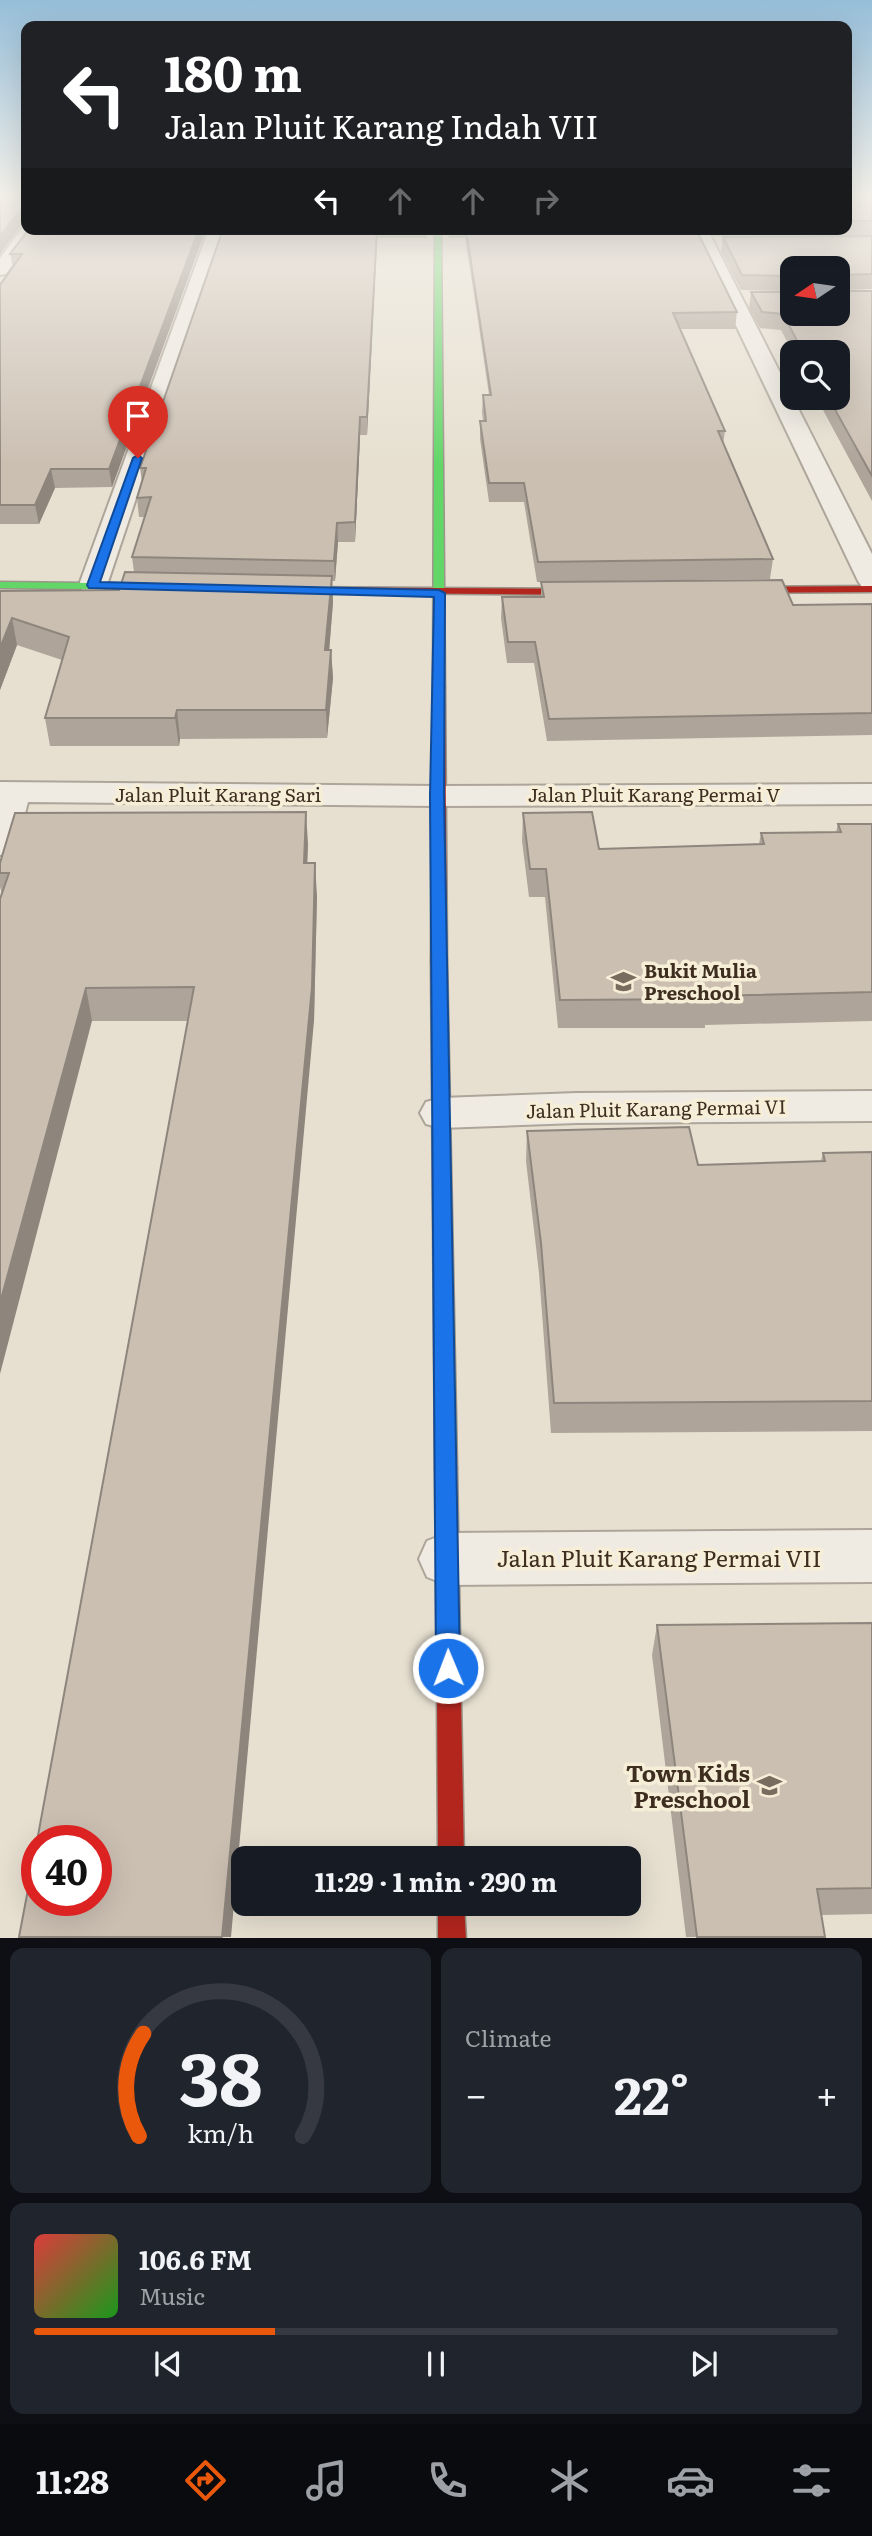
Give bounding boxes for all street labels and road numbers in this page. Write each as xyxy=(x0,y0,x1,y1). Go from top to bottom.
street label: Jalan Pluit Karang Sari xyxy=(115,780,321,808)
street label: Jalan Pluit Karang Permai V xyxy=(528,780,780,808)
street label: Jalan Pluit Karang Permai VI xyxy=(526,1092,786,1124)
street label: Jalan Pluit Karang Permai VII xyxy=(497,1540,821,1574)

